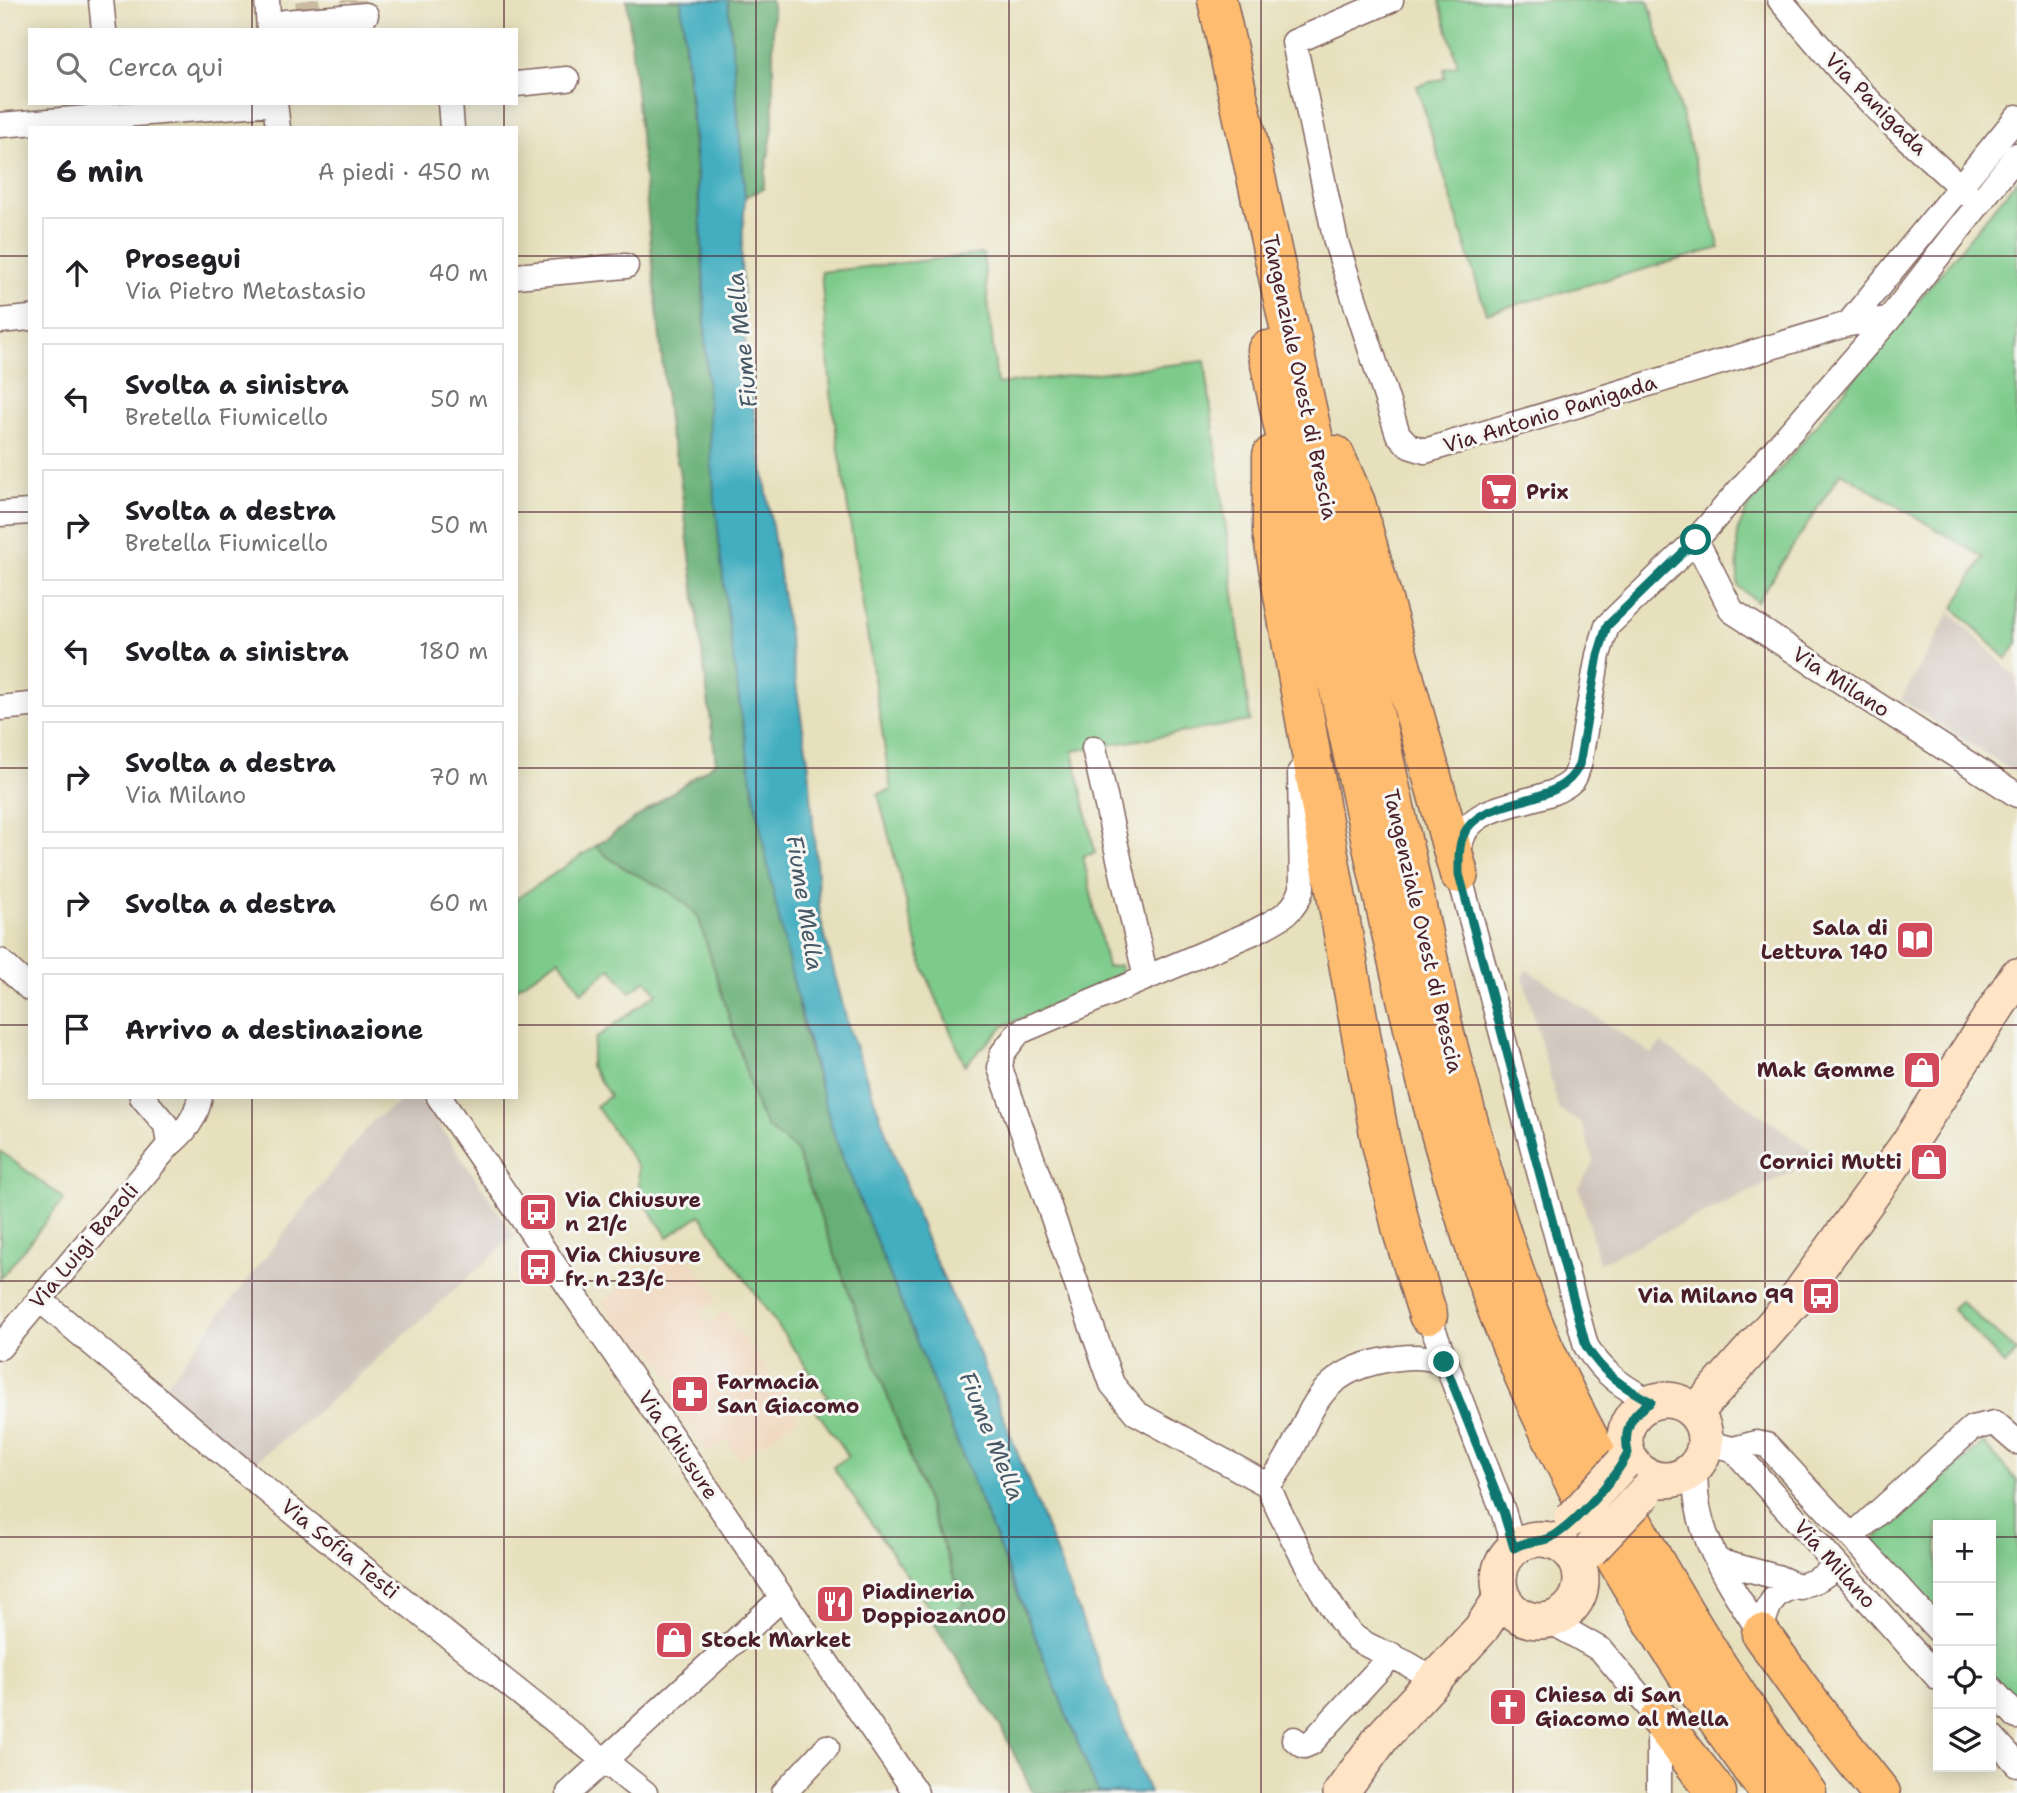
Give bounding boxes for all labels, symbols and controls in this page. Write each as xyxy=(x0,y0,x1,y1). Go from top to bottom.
search box xyxy=(28,28,518,105)
street label: Via Panigada xyxy=(1819,47,1933,161)
icon: search xyxy=(52,48,90,86)
text: Cerca qui xyxy=(108,49,224,84)
text: 6 min xyxy=(56,151,143,192)
text: A piedi · 450 m xyxy=(318,157,490,187)
street label: Tangenziale Ovest di Brescia xyxy=(1256,232,1344,522)
text: Prosegui xyxy=(125,241,241,276)
icon: ahead xyxy=(58,254,96,292)
text: 40 m xyxy=(428,258,488,288)
water label: Fiume Mella xyxy=(720,271,764,409)
text: Via Pietro Metastasio xyxy=(125,276,366,306)
text: Svolta a sinistra xyxy=(125,367,349,402)
street label: Via Antonio Panigada xyxy=(1440,368,1660,460)
icon: left xyxy=(58,380,96,418)
text: 50 m xyxy=(430,384,488,414)
text: Bretella Fiumicello xyxy=(125,402,328,432)
supermarket icon: Prix xyxy=(1478,471,1520,513)
place label: Prix xyxy=(1526,478,1568,506)
text: Svolta a destra xyxy=(125,493,336,528)
icon: right xyxy=(58,506,96,544)
text: 50 m xyxy=(430,510,488,540)
route start xyxy=(1680,524,1711,555)
text: Bretella Fiumicello xyxy=(125,528,328,558)
icon: left xyxy=(58,632,96,670)
text: Svolta a sinistra xyxy=(125,634,349,669)
text: 180 m xyxy=(419,636,488,666)
street label: Via Milano xyxy=(1787,640,1895,724)
text: Svolta a destra xyxy=(125,745,336,780)
icon: right xyxy=(58,758,96,796)
text: 70 m xyxy=(429,762,488,792)
text: Via Milano xyxy=(125,780,246,810)
street label: Tangenziale Ovest di Brescia xyxy=(1377,786,1469,1076)
water label: Fiume Mella xyxy=(780,833,830,973)
icon: right xyxy=(58,884,96,922)
text: Svolta a destra xyxy=(125,886,336,921)
text: 60 m xyxy=(429,888,488,918)
place label: Sala di Lettura 140 xyxy=(1761,914,1888,966)
library icon: Sala di Lettura 140 xyxy=(1894,919,1936,961)
icon: arrive xyxy=(58,1010,96,1048)
text: Arrivo a destinazione xyxy=(125,1012,423,1047)
shop icon: Mak Gomme xyxy=(1901,1049,1943,1091)
place label: Mak Gomme xyxy=(1757,1056,1895,1084)
shop icon: Cornici Mutti xyxy=(1908,1141,1950,1183)
place label: Cornici Mutti xyxy=(1759,1148,1902,1176)
street label: Via Luigi Bazoli xyxy=(23,1177,145,1315)
place label: Via Chiusure n 21/c xyxy=(565,1186,701,1238)
bus stop icon: Via Chiusure n 21/c xyxy=(517,1191,559,1233)
place label: Via Chiusure fr. n 23/c xyxy=(565,1241,701,1293)
bus stop icon: Via Chiusure fr. n 23/c xyxy=(517,1246,559,1288)
bus stop icon: Via Milano 99 xyxy=(1800,1275,1842,1317)
place label: Via Milano 99 xyxy=(1638,1282,1794,1310)
route end xyxy=(1428,1346,1459,1377)
water label: Fiume Mella xyxy=(953,1367,1031,1505)
place label: Farmacia San Giacomo xyxy=(717,1368,859,1420)
pharmacy icon: Farmacia San Giacomo xyxy=(669,1373,711,1415)
street label: Via Chiusure xyxy=(631,1385,725,1505)
street label: Via Sofia Testi xyxy=(275,1493,405,1605)
street label: Via Milano xyxy=(1788,1513,1882,1615)
map controls xyxy=(1933,1520,1996,1772)
button: + xyxy=(1933,1520,1996,1583)
place label: Piadineria Doppiozan00 xyxy=(862,1578,1006,1630)
restaurant icon: Piadineria Doppiozan00 xyxy=(814,1583,856,1625)
button: − xyxy=(1933,1583,1996,1646)
shop icon: Stock Market xyxy=(653,1619,695,1661)
place label: Stock Market xyxy=(701,1626,851,1654)
button: locate xyxy=(1933,1646,1996,1709)
place label: Chiesa di San Giacomo al Mella xyxy=(1535,1681,1729,1733)
church icon: Chiesa di San Giacomo al Mella xyxy=(1487,1686,1529,1728)
button: layers xyxy=(1933,1709,1996,1772)

